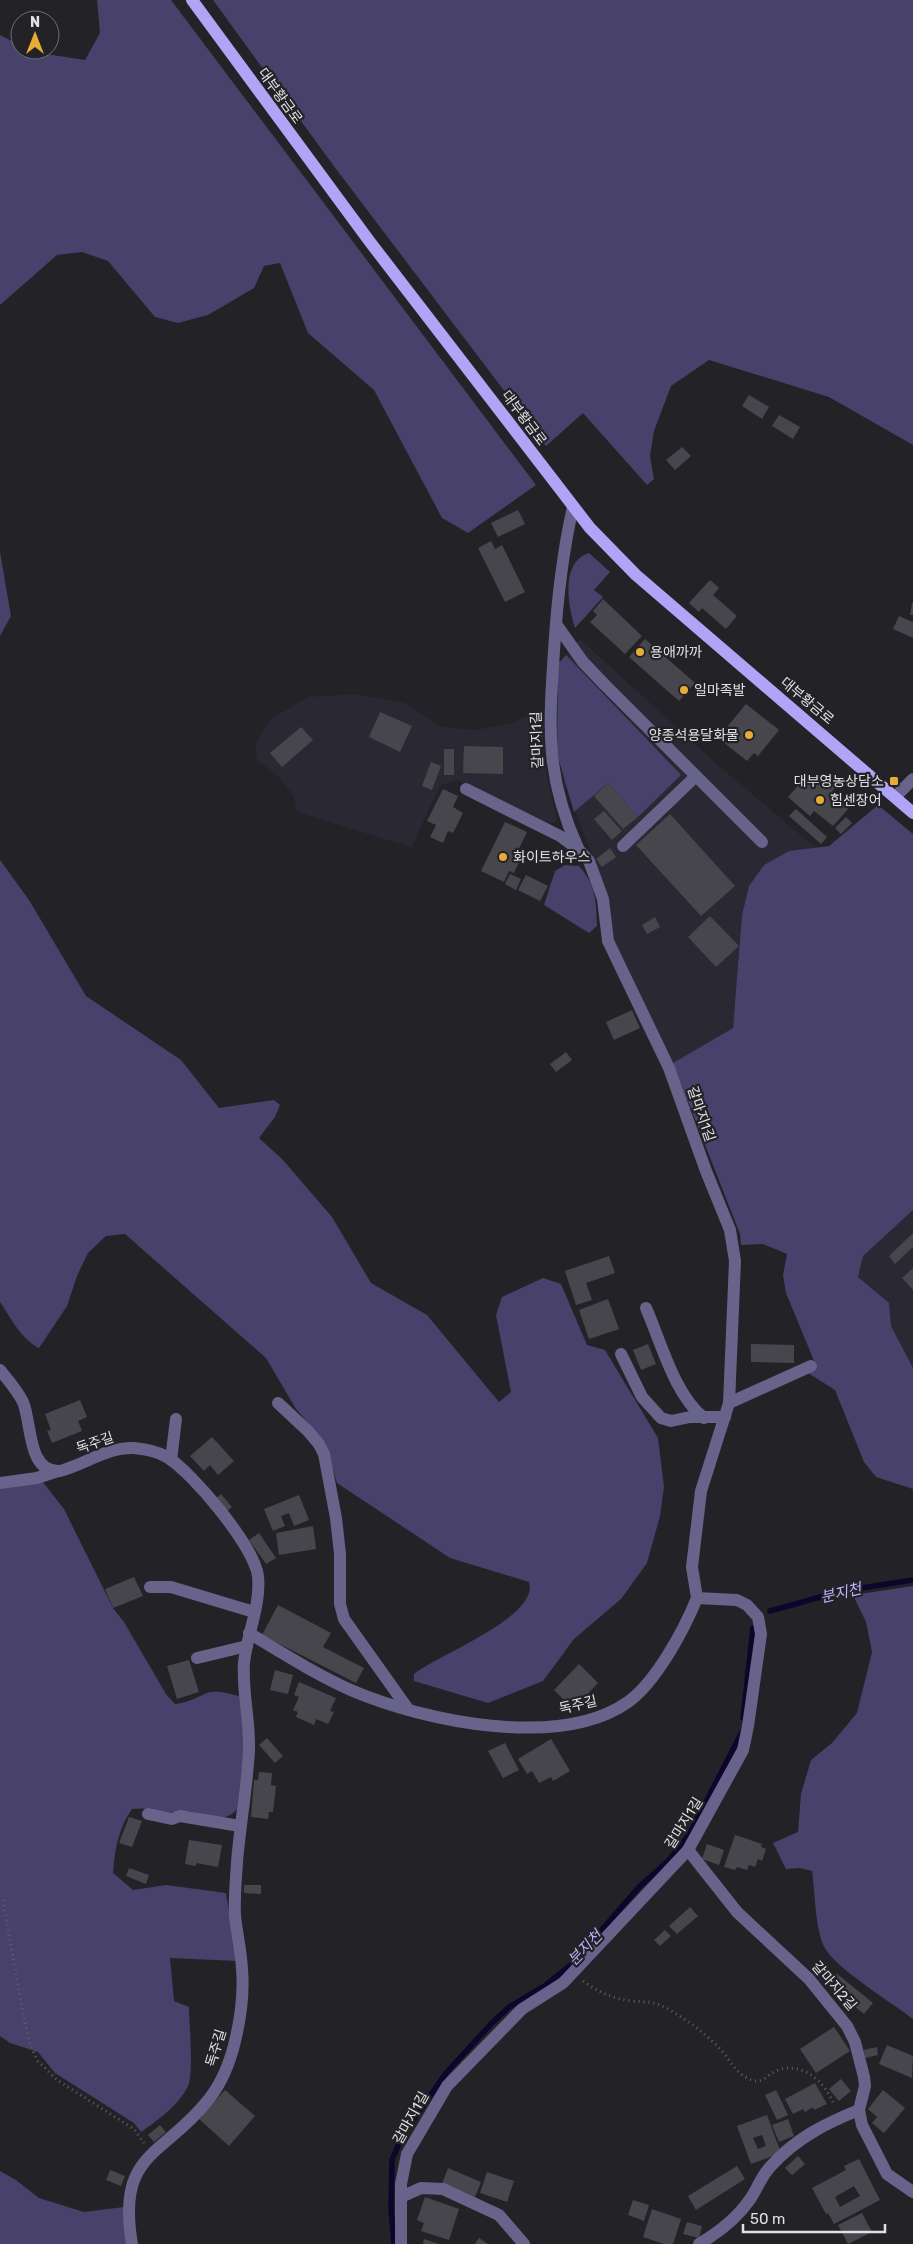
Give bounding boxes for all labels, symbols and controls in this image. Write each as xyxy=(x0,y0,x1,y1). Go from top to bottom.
north arrow xyxy=(10,10,60,60)
text: N xyxy=(30,14,40,31)
street label: 대부황금로 xyxy=(254,65,306,127)
street label: 대부황금로 xyxy=(498,387,550,449)
place label: 용애까까 xyxy=(650,644,702,661)
marker: 용애까까 xyxy=(634,646,646,658)
street label: 대부황금로 xyxy=(777,674,837,728)
place label: 일마족발 xyxy=(694,682,746,699)
marker: 일마족발 xyxy=(678,684,690,696)
street label: 갈마지1길 xyxy=(528,711,546,769)
place label: 양종석용달화물 xyxy=(649,727,739,744)
marker: 양종석용달화물 xyxy=(743,729,755,741)
place label: 대부영농상담소 xyxy=(794,773,884,790)
marker: 대부영농상담소 xyxy=(888,775,900,787)
place label: 힘센장어 xyxy=(830,792,882,809)
marker: 힘센장어 xyxy=(814,794,826,806)
place label: 화이트하우스 xyxy=(513,849,590,866)
marker: 화이트하우스 xyxy=(497,851,509,863)
street label: 갈마지1길 xyxy=(684,1084,718,1144)
street label: 독주길 xyxy=(74,1429,116,1457)
water label: 분지천 xyxy=(819,1579,865,1606)
street label: 독주길 xyxy=(557,1692,599,1718)
street label: 갈마지1길 xyxy=(662,1794,706,1852)
water label: 분지천 xyxy=(564,1925,607,1969)
street label: 갈마지2길 xyxy=(808,1958,860,2014)
street label: 독주길 xyxy=(202,2027,230,2069)
street label: 갈마지1길 xyxy=(390,2089,432,2147)
scale bar xyxy=(743,2202,886,2234)
text: 50 m xyxy=(750,2210,785,2228)

